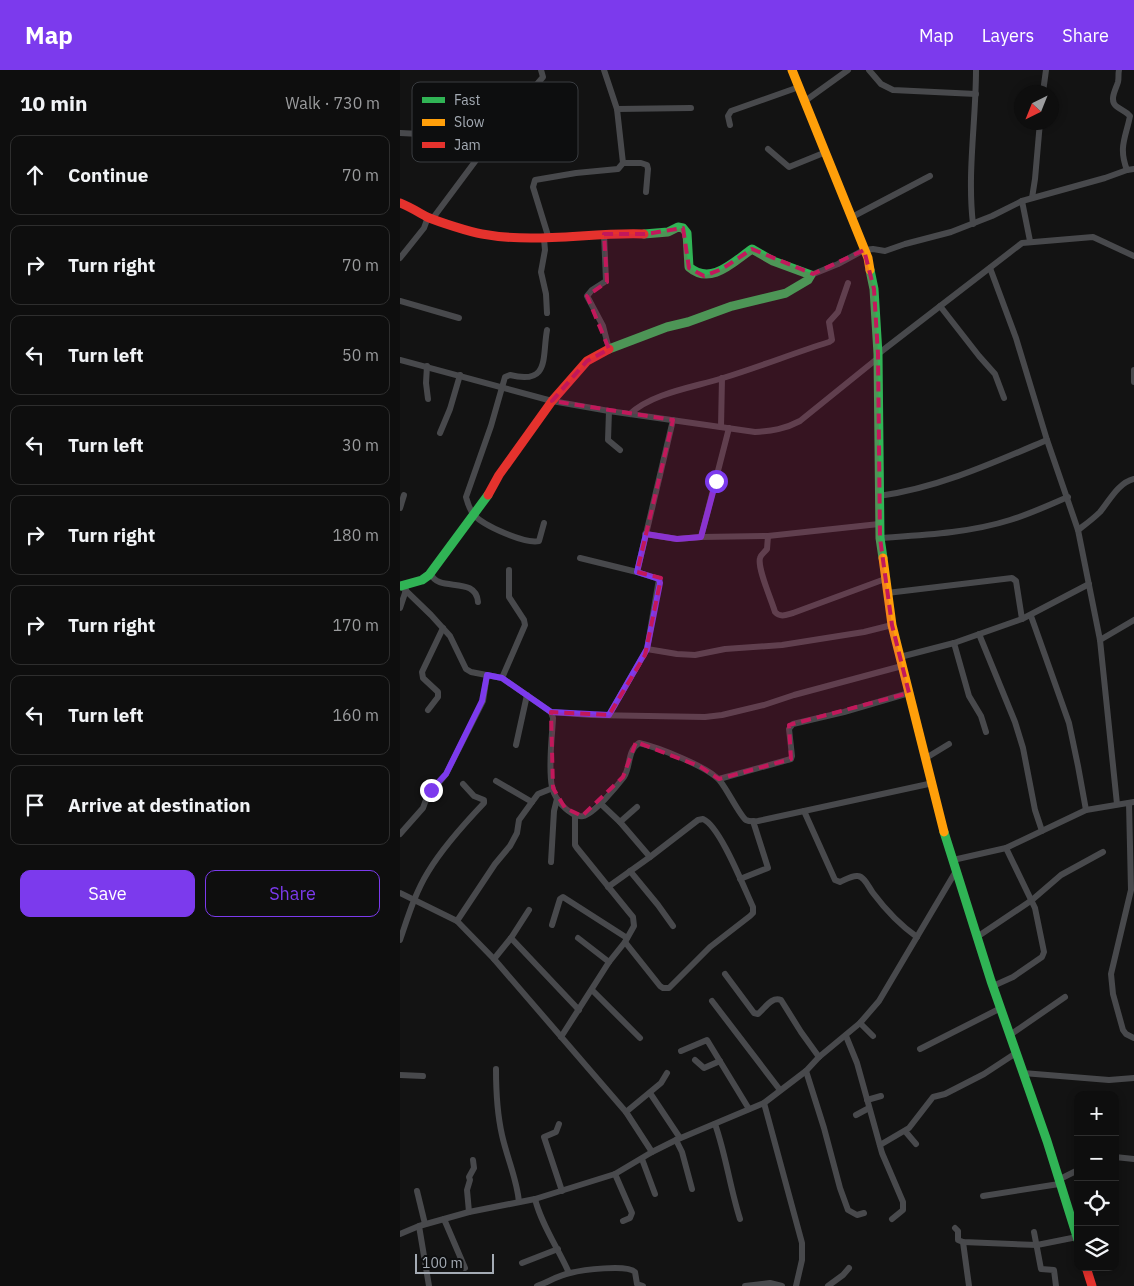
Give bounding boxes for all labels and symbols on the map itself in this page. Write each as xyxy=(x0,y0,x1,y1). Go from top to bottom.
legend xyxy=(412,82,578,162)
north arrow xyxy=(1014,85,1059,130)
text: Fast xyxy=(454,91,480,109)
text: Slow xyxy=(454,113,485,131)
text: Jam xyxy=(454,136,481,154)
route start xyxy=(705,470,728,493)
route end xyxy=(420,779,443,802)
scale bar xyxy=(415,1251,494,1274)

